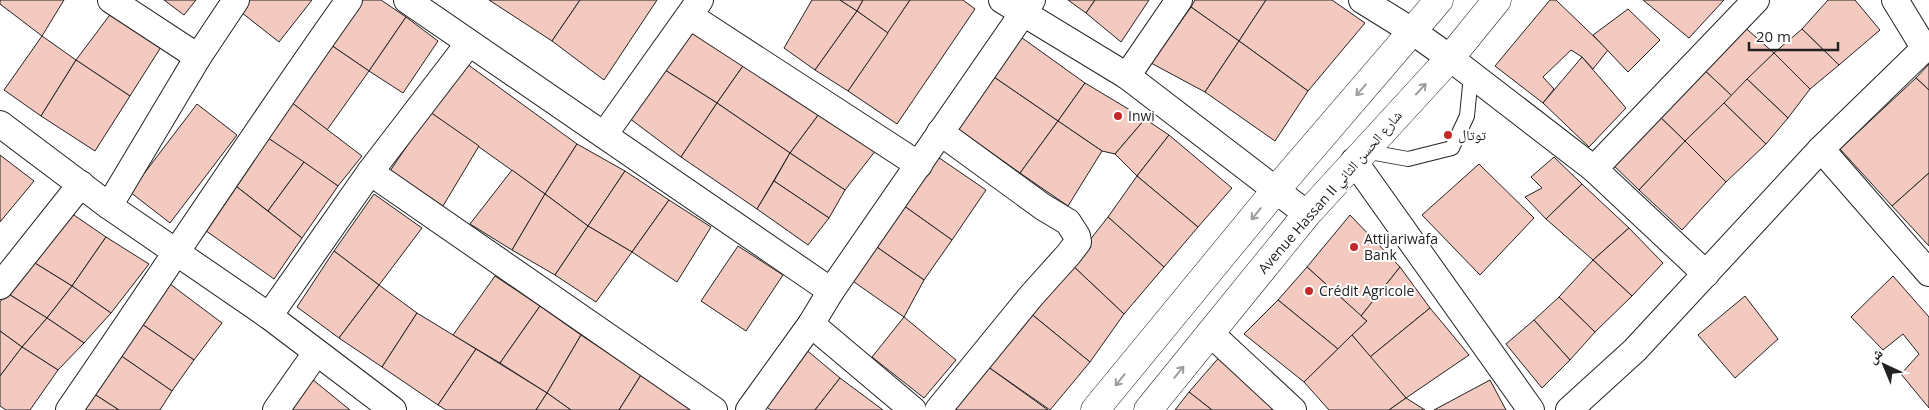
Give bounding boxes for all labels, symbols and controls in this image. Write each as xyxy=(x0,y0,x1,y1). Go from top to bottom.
scale bar xyxy=(1749,20,1838,52)
text: 20 m xyxy=(1756,26,1791,46)
one-way arrow xyxy=(1415,83,1427,96)
one-way arrow xyxy=(1356,84,1367,97)
place label: Inwi xyxy=(1128,106,1155,125)
street label: Avenue Hassan II شارع الحسن الثاني xyxy=(1253,106,1408,279)
marker: Inwi xyxy=(1112,110,1124,122)
place label: توتال xyxy=(1458,125,1486,144)
marker: توتال xyxy=(1442,129,1454,141)
one-way arrow xyxy=(1250,207,1261,220)
place label: Attijariwafa Bank xyxy=(1364,229,1438,264)
marker: Attijariwafa Bank xyxy=(1348,241,1360,253)
place label: Crédit Agricole xyxy=(1319,281,1415,300)
marker: Crédit Agricole xyxy=(1303,285,1315,297)
north arrow xyxy=(1859,340,1909,390)
text: ش xyxy=(1863,343,1887,367)
one-way arrow xyxy=(1173,366,1184,379)
one-way arrow xyxy=(1114,373,1125,386)

